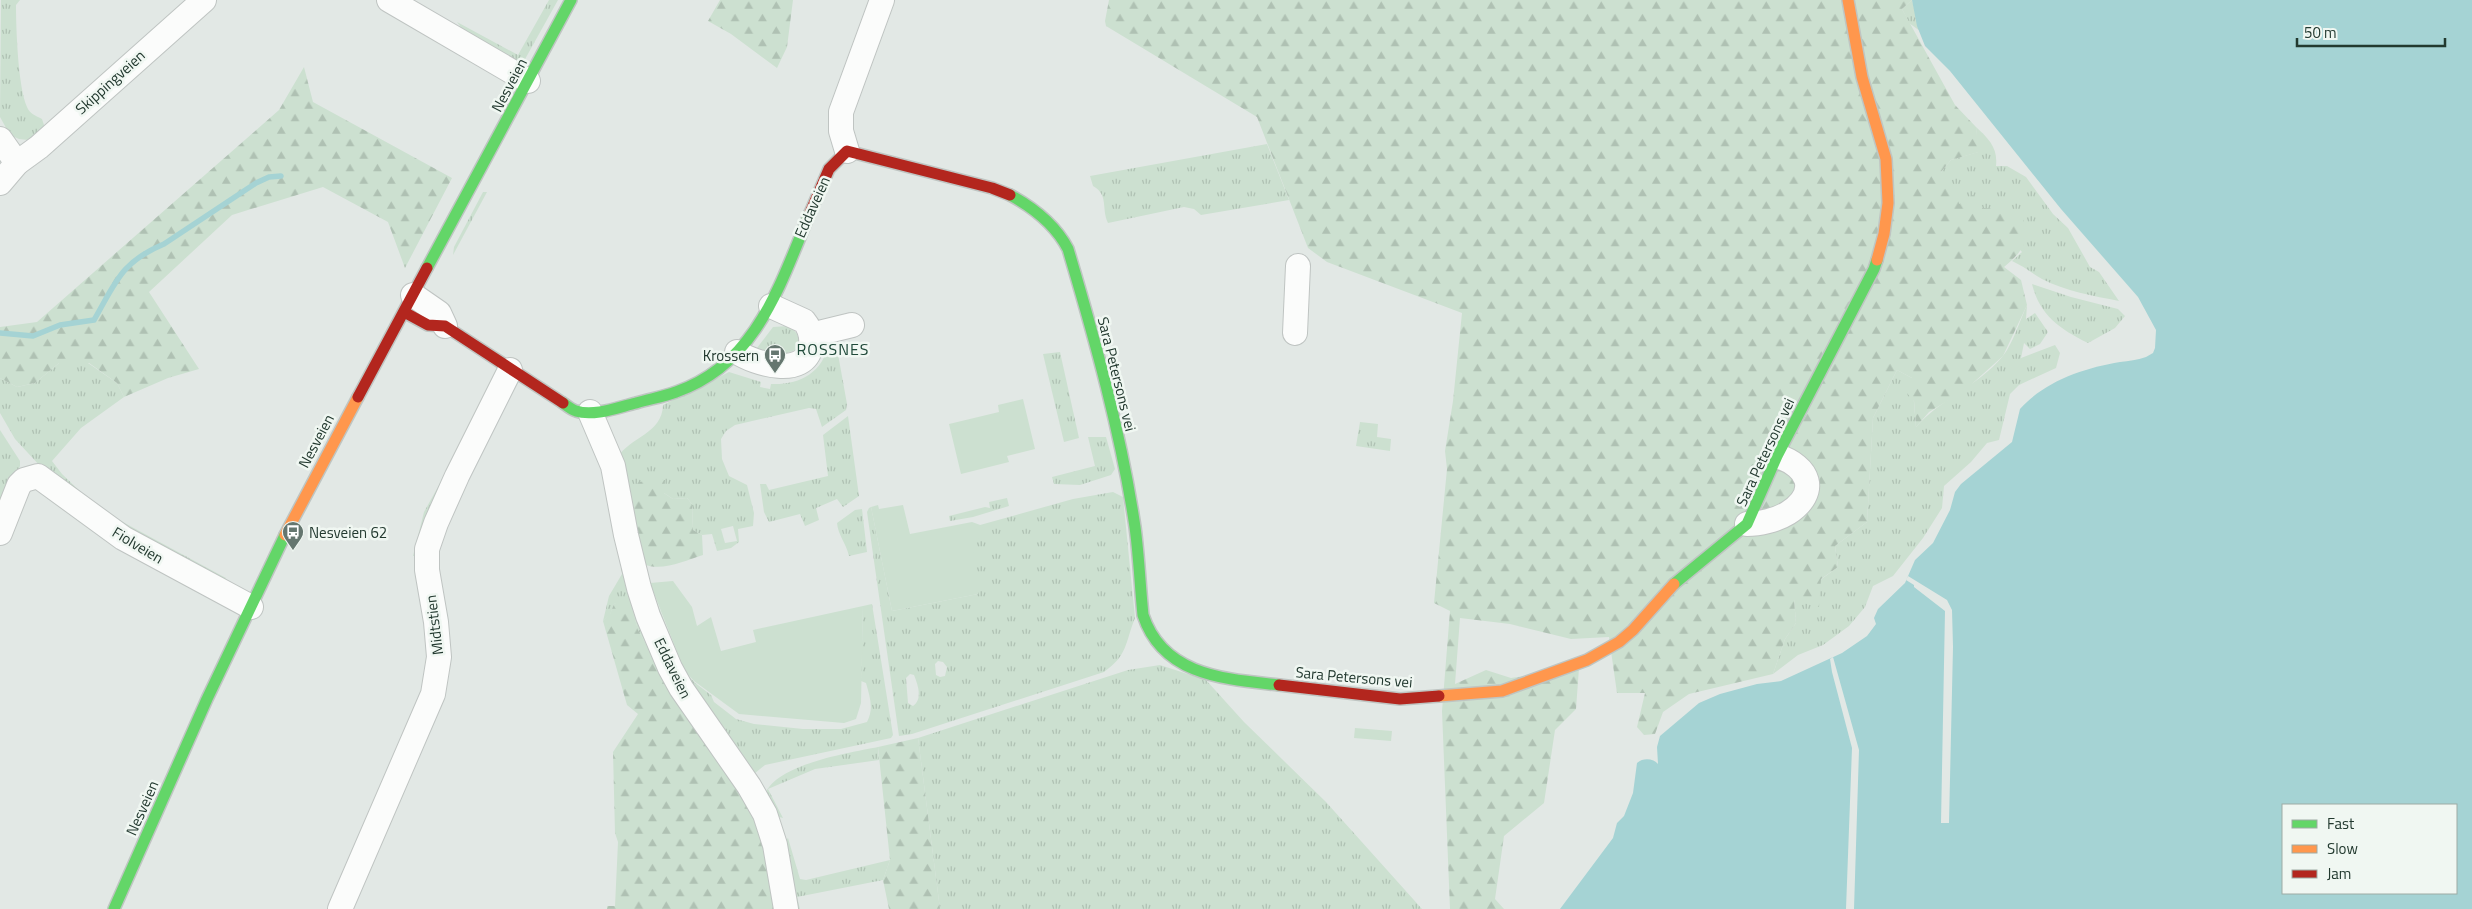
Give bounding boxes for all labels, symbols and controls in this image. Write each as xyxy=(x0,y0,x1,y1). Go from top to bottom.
scale bar xyxy=(2297,15,2444,47)
text: 50 m xyxy=(2304,21,2337,44)
street label: Skippingveien xyxy=(70,44,150,120)
street label: Nesveien xyxy=(485,54,533,116)
street label: Eddaveien xyxy=(788,173,836,241)
street label: Sara Petersons vei xyxy=(1092,314,1142,434)
district label: ROSSNES xyxy=(796,337,870,361)
bus stop icon: Krossern xyxy=(763,343,787,374)
place label: Krossern xyxy=(703,344,759,367)
street label: Sara Petersons vei xyxy=(1730,394,1800,510)
street label: Nesveien xyxy=(292,410,340,472)
bus stop icon: Nesveien 62 xyxy=(281,520,305,551)
street label: Fiolveien xyxy=(108,521,168,569)
place label: Nesveien 62 xyxy=(309,521,387,544)
street label: Midtstien xyxy=(419,594,449,656)
street label: Eddaveien xyxy=(648,634,698,702)
street label: Sara Petersons vei xyxy=(1295,660,1413,694)
street label: Nesveien xyxy=(120,777,164,839)
legend xyxy=(2282,804,2457,894)
text: Fast xyxy=(2327,812,2355,835)
text: Slow xyxy=(2327,837,2358,860)
text: Jam xyxy=(2327,862,2351,885)

